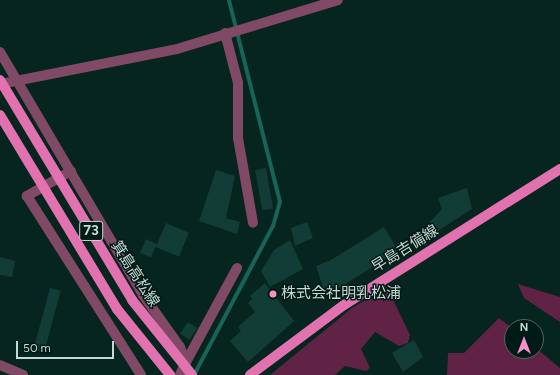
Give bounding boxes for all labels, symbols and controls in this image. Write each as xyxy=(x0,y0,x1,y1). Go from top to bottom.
road number: 73 xyxy=(79,219,103,243)
street label: 早島吉備線 xyxy=(368,221,442,277)
street label: 箕島高松線 xyxy=(107,238,163,310)
place label: 株式会社明乳松浦 xyxy=(281,285,401,303)
marker: 株式会社明乳松浦 xyxy=(268,289,278,299)
north arrow xyxy=(504,319,544,359)
text: N xyxy=(520,321,528,334)
scale bar xyxy=(18,333,116,359)
text: 50 m xyxy=(23,341,51,355)

